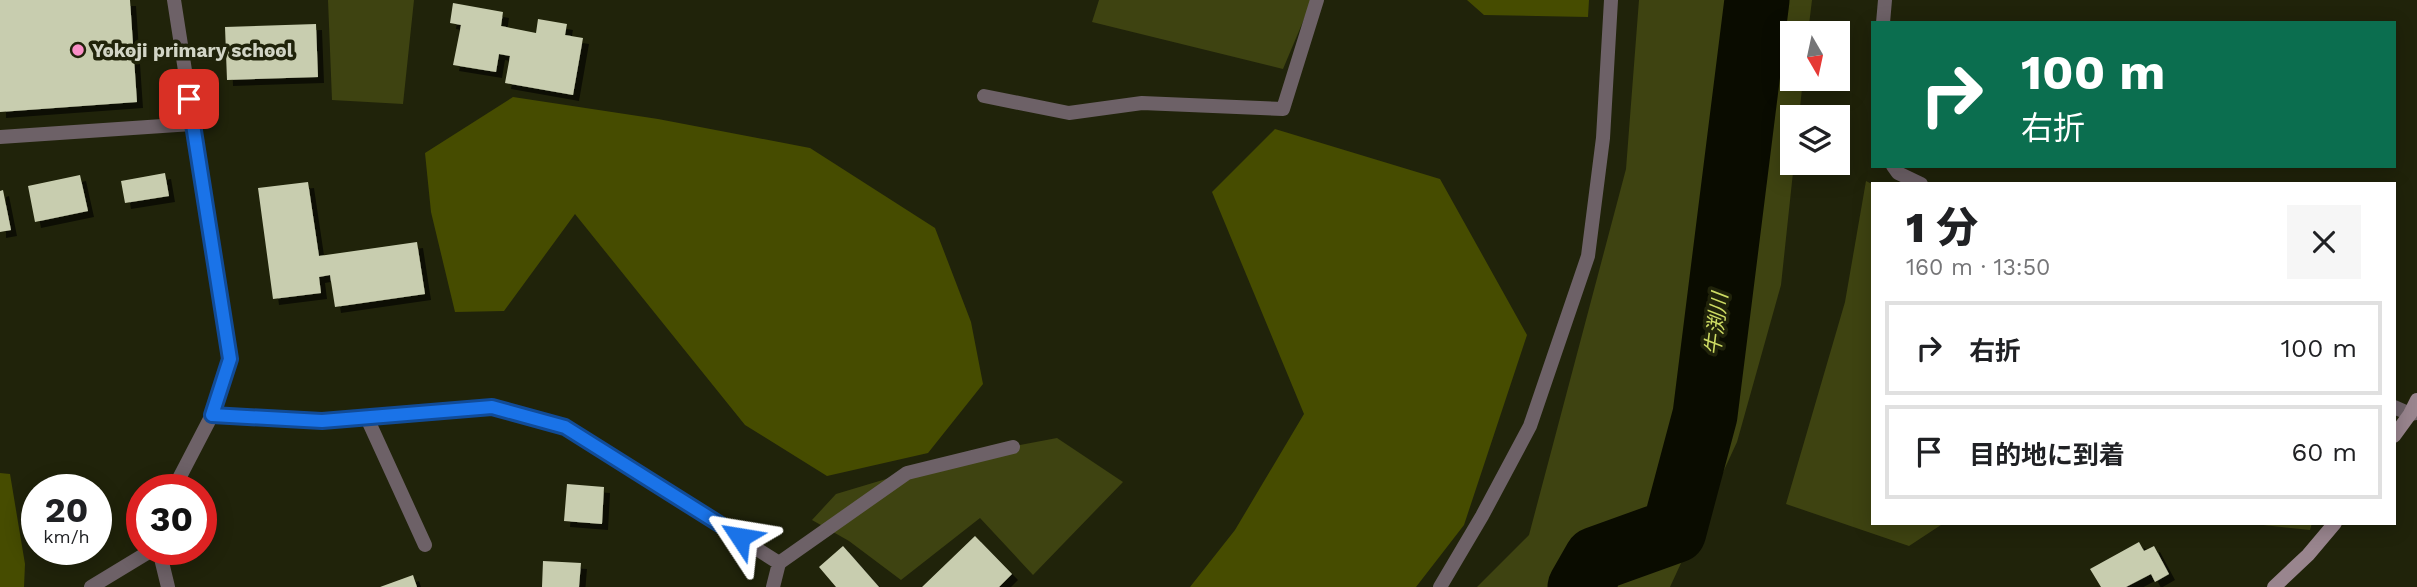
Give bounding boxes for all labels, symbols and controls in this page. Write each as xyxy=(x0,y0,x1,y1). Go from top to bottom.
north arrow xyxy=(1780,21,1850,91)
map controls xyxy=(1780,21,1850,175)
place label: Yokoji primary school xyxy=(92,39,294,62)
marker: Yokoji primary school xyxy=(70,42,86,58)
text: 100 m xyxy=(2021,43,2165,101)
icon: right xyxy=(1906,49,1997,140)
pin xyxy=(159,69,219,129)
icon: arrive xyxy=(170,80,208,118)
button: layers xyxy=(1780,105,1850,175)
text: 右折 xyxy=(2021,109,2085,147)
text: 1 分 xyxy=(1906,203,1978,252)
button: close xyxy=(2287,205,2361,279)
text: 160 m · 13:50 xyxy=(1906,254,2050,281)
water label: 牛渕川 xyxy=(1700,289,1732,357)
icon: right xyxy=(1910,329,1948,367)
text: 100 m xyxy=(2281,333,2357,363)
text: 右折 xyxy=(1969,336,2021,366)
icon: arrive xyxy=(1910,433,1948,471)
text: 60 m xyxy=(2291,437,2357,467)
text: 目的地に到着 xyxy=(1969,440,2125,470)
speed limit sign: 30 xyxy=(126,474,217,565)
text: 20 xyxy=(45,489,88,531)
position arrow xyxy=(703,500,777,574)
text: km/h xyxy=(43,526,90,547)

